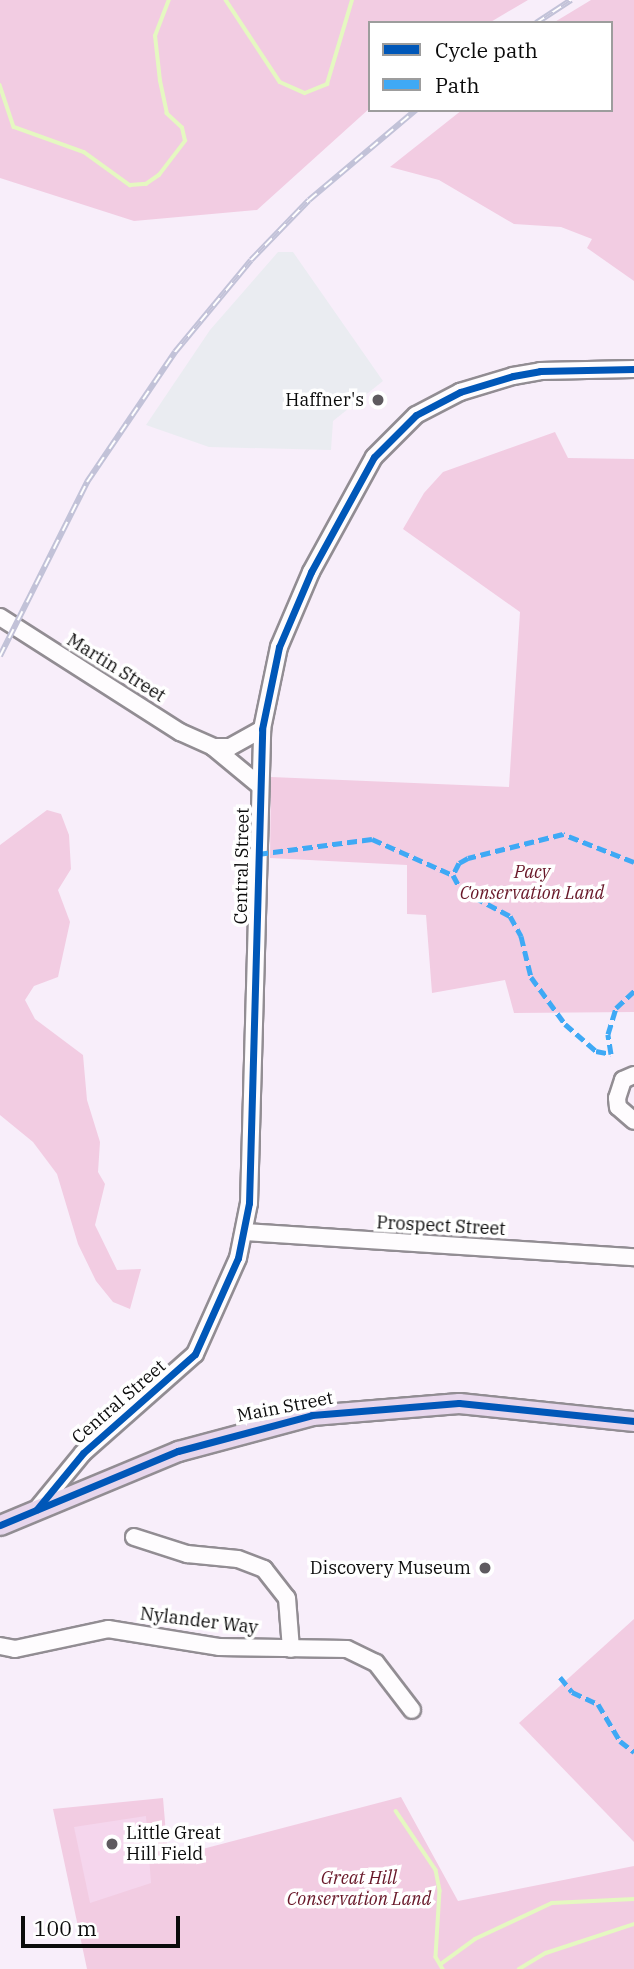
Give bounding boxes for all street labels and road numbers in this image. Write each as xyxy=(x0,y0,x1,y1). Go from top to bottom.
street label: Martin Street xyxy=(63,629,169,707)
street label: Central Street xyxy=(230,807,254,925)
street label: Prospect Street xyxy=(376,1212,506,1240)
street label: Central Street xyxy=(68,1355,170,1449)
street label: Main Street xyxy=(235,1387,335,1427)
street label: Nylander Way xyxy=(139,1603,259,1639)

